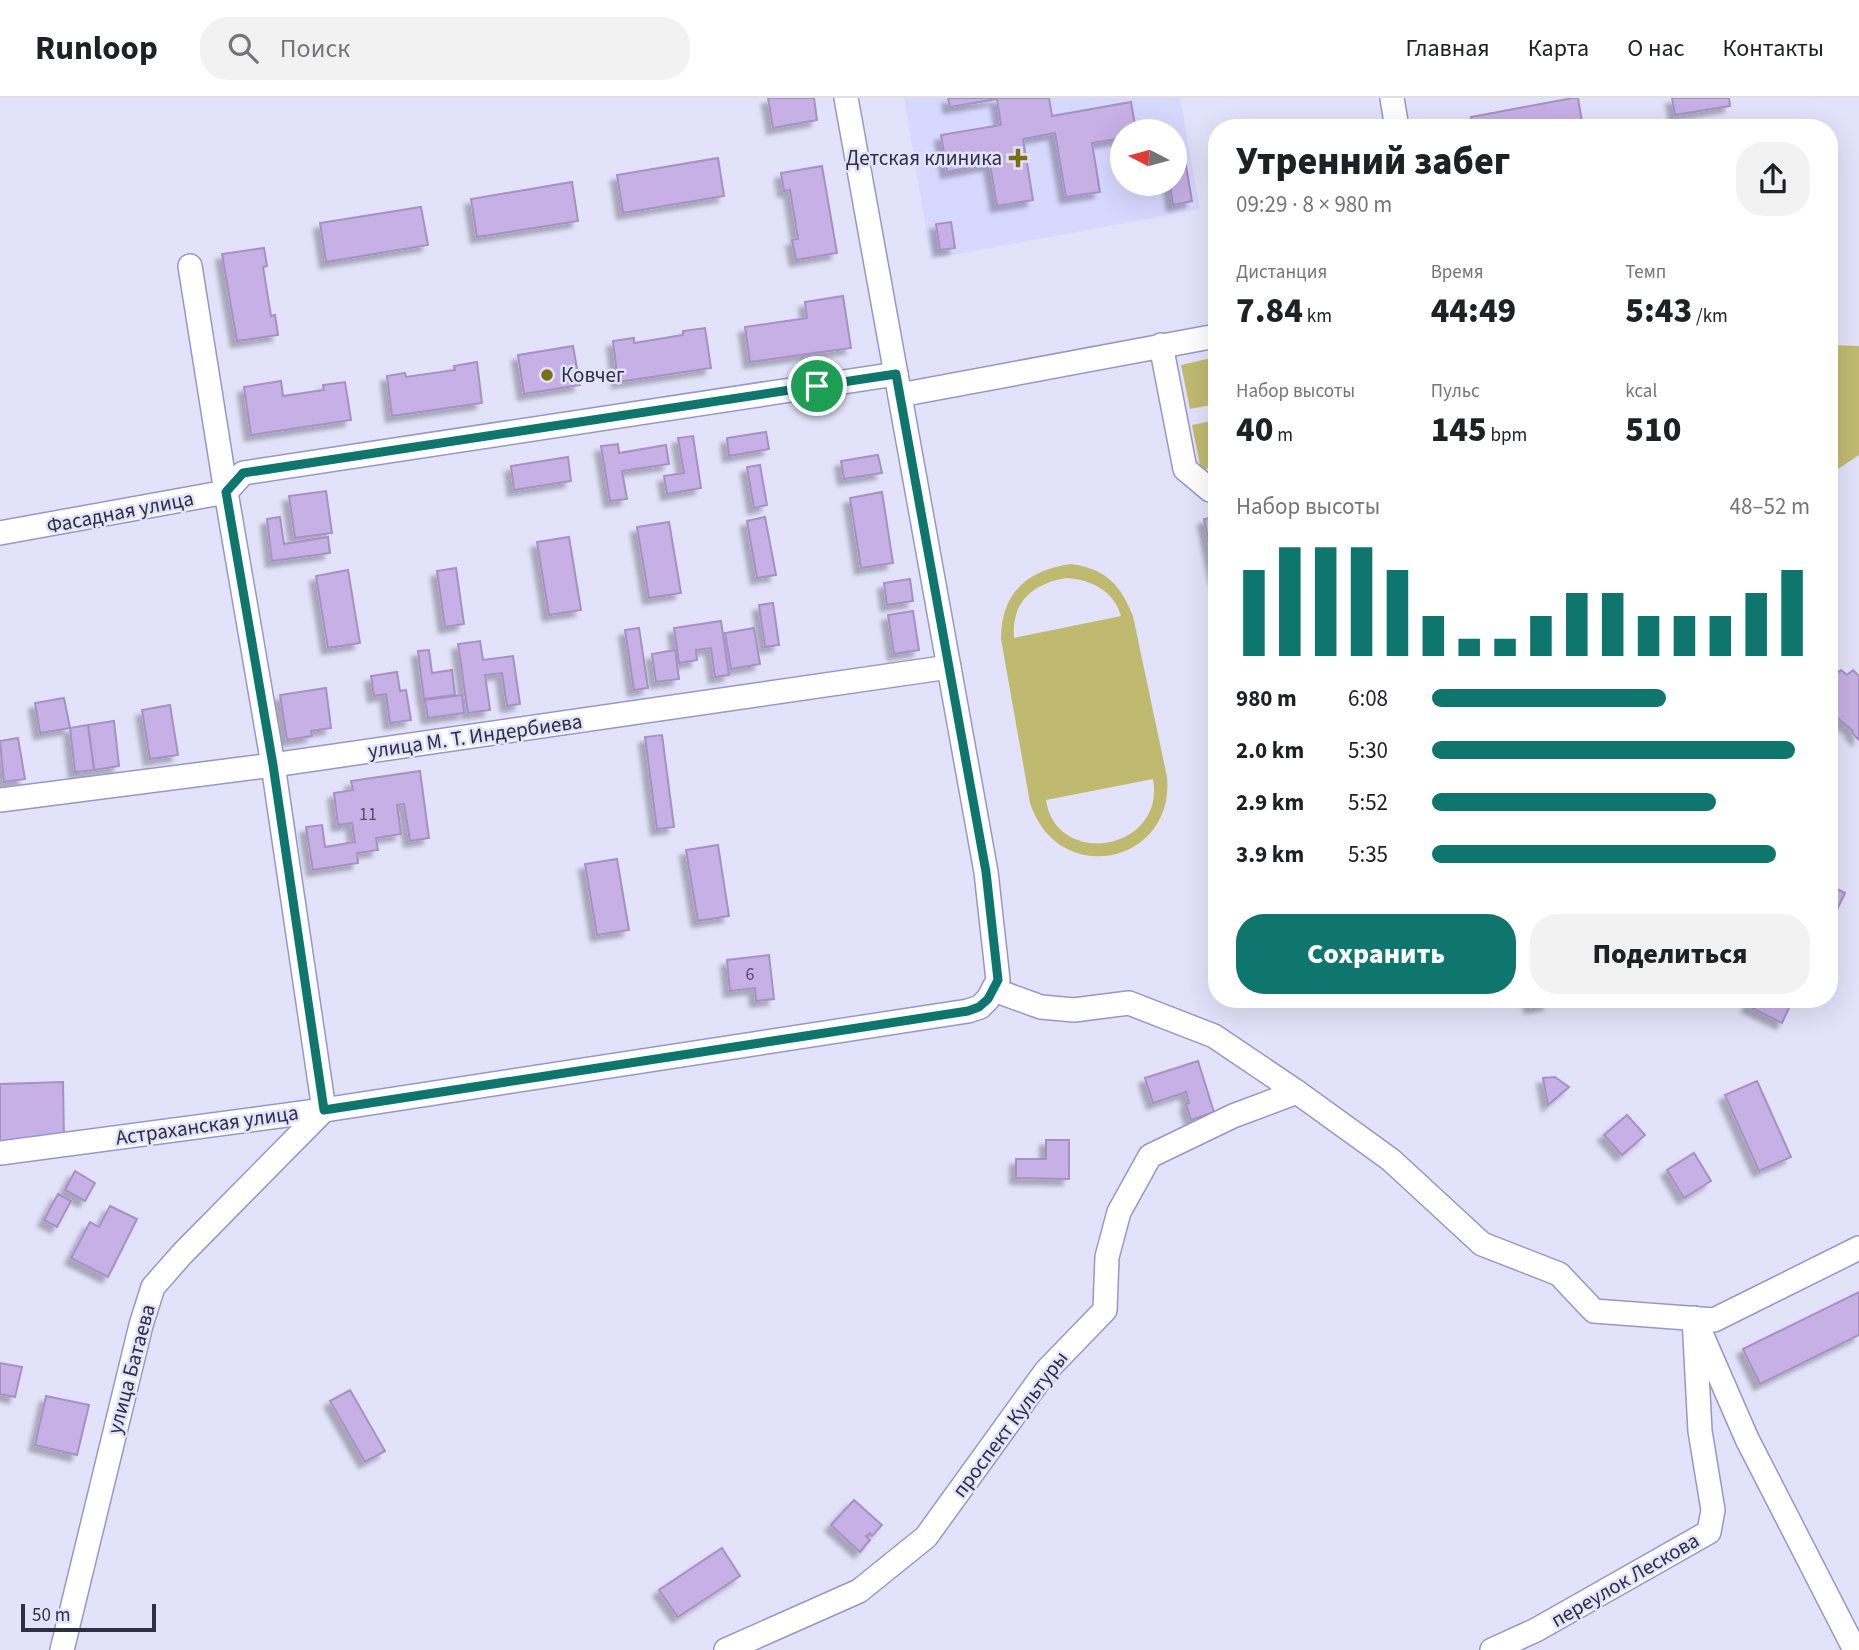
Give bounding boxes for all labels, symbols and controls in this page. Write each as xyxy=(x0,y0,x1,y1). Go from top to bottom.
search box xyxy=(200,17,690,80)
text: Runloop xyxy=(35,25,158,72)
icon: search xyxy=(224,29,262,67)
text: Поиск xyxy=(280,30,350,67)
text: Главная xyxy=(1405,31,1490,66)
text: Карта xyxy=(1528,31,1589,66)
text: О нас xyxy=(1627,31,1684,66)
text: Контакты xyxy=(1722,31,1824,66)
north arrow xyxy=(1110,119,1186,196)
map controls xyxy=(1110,119,1187,196)
text: Утренний забег xyxy=(1236,135,1510,189)
button: share xyxy=(1736,142,1810,216)
place label: Детская клиника xyxy=(846,143,1002,173)
marker: Детская клиника xyxy=(1008,148,1028,168)
text: 09:29 · 8 × 980 m xyxy=(1236,188,1392,221)
text: Дистанция xyxy=(1236,259,1327,286)
text: Время xyxy=(1431,259,1484,286)
text: Темп xyxy=(1625,259,1666,286)
text: 7.84 xyxy=(1236,286,1303,336)
text: 44:49 xyxy=(1431,286,1516,336)
text: 5:43 xyxy=(1625,286,1692,336)
text: km xyxy=(1303,303,1332,330)
text: /km xyxy=(1692,303,1728,330)
pin xyxy=(787,356,847,416)
place label: Ковчег xyxy=(561,360,625,390)
marker: Ковчег xyxy=(539,367,555,383)
icon: arrive xyxy=(798,367,836,405)
text: Набор высоты xyxy=(1236,378,1355,405)
text: Пульс xyxy=(1431,378,1480,405)
text: kcal xyxy=(1625,378,1657,405)
text: 40 xyxy=(1236,405,1273,455)
text: 145 xyxy=(1431,405,1487,455)
text: 510 xyxy=(1625,405,1681,455)
text: m xyxy=(1273,422,1293,449)
text: bpm xyxy=(1487,422,1527,449)
street label: Фасадная улица xyxy=(44,483,196,541)
text: Набор высоты xyxy=(1236,490,1380,523)
text: 48–52 m xyxy=(1730,490,1810,523)
text: 980 m xyxy=(1236,682,1297,715)
text: 6:08 xyxy=(1348,682,1388,715)
street label: улица М. Т. Индербиева xyxy=(366,706,584,766)
text: 2.0 km xyxy=(1236,734,1304,767)
text: 5:30 xyxy=(1348,734,1388,767)
text: 2.9 km xyxy=(1236,786,1304,819)
text: 5:52 xyxy=(1348,786,1388,819)
house number: 11 xyxy=(359,802,377,827)
text: 3.9 km xyxy=(1236,838,1304,871)
text: 5:35 xyxy=(1348,838,1388,871)
button: Сохранить xyxy=(1236,914,1516,994)
button: Поделиться xyxy=(1530,914,1810,994)
house number: 6 xyxy=(746,962,755,987)
street label: Астраханская улица xyxy=(114,1097,300,1153)
street label: улица Батаева xyxy=(99,1301,163,1437)
street label: проспект Культуры xyxy=(945,1344,1075,1504)
street label: переулок Лескова xyxy=(1545,1525,1705,1635)
scale bar xyxy=(21,1601,156,1633)
text: 50 m xyxy=(32,1602,70,1629)

